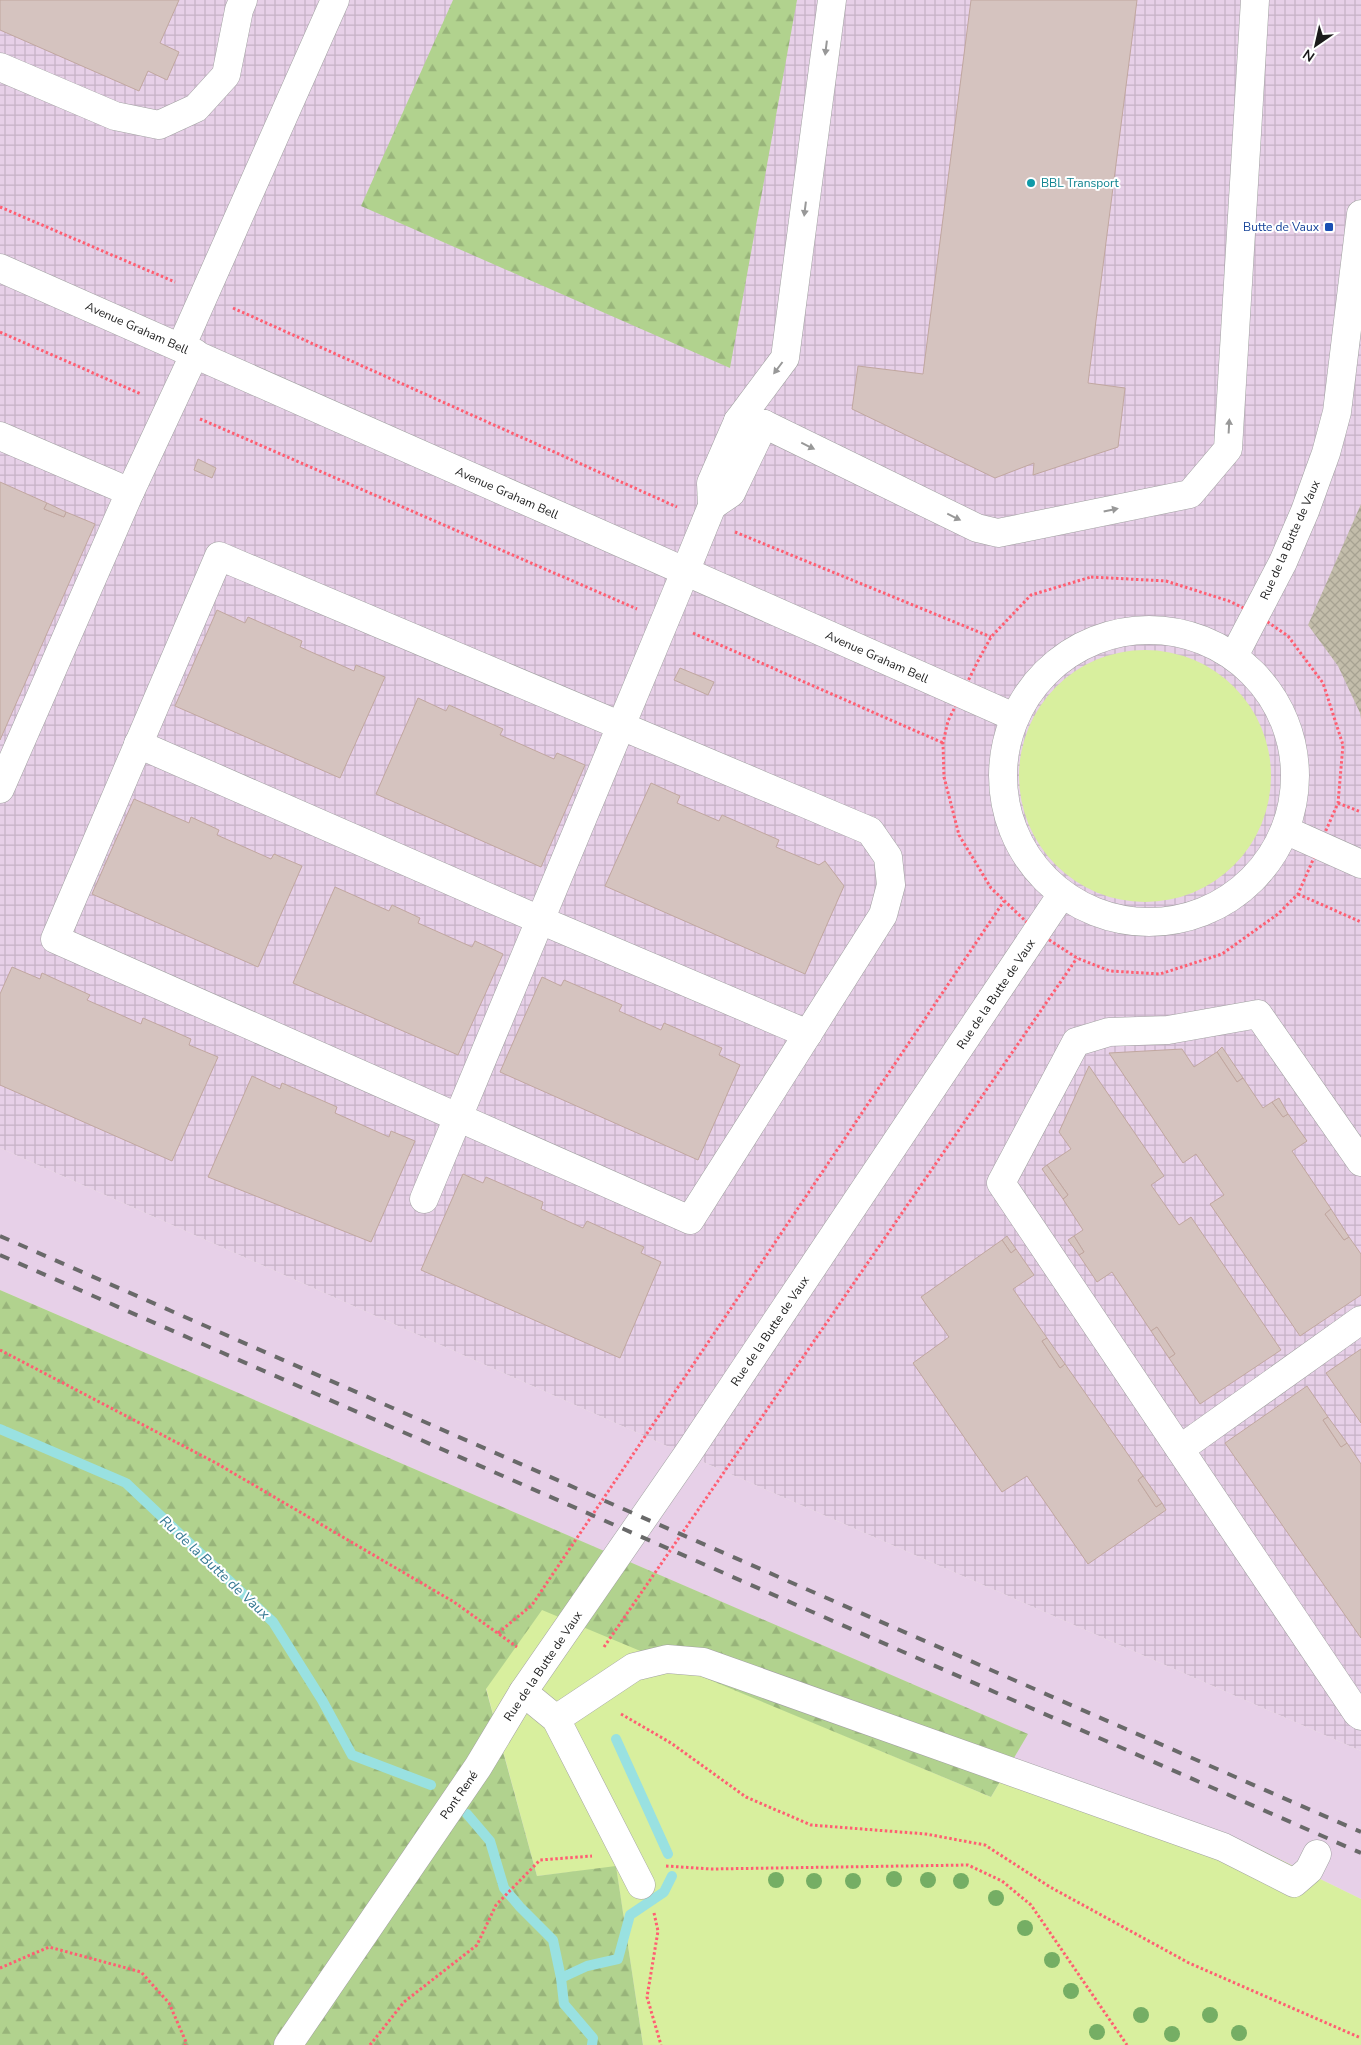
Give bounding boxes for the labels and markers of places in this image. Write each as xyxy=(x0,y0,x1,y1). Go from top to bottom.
place label: BBL Transport xyxy=(1041,175,1120,191)
marker: BBL Transport xyxy=(1025,177,1037,189)
place label: Butte de Vaux xyxy=(1243,219,1320,235)
marker: Butte de Vaux xyxy=(1323,221,1335,233)

